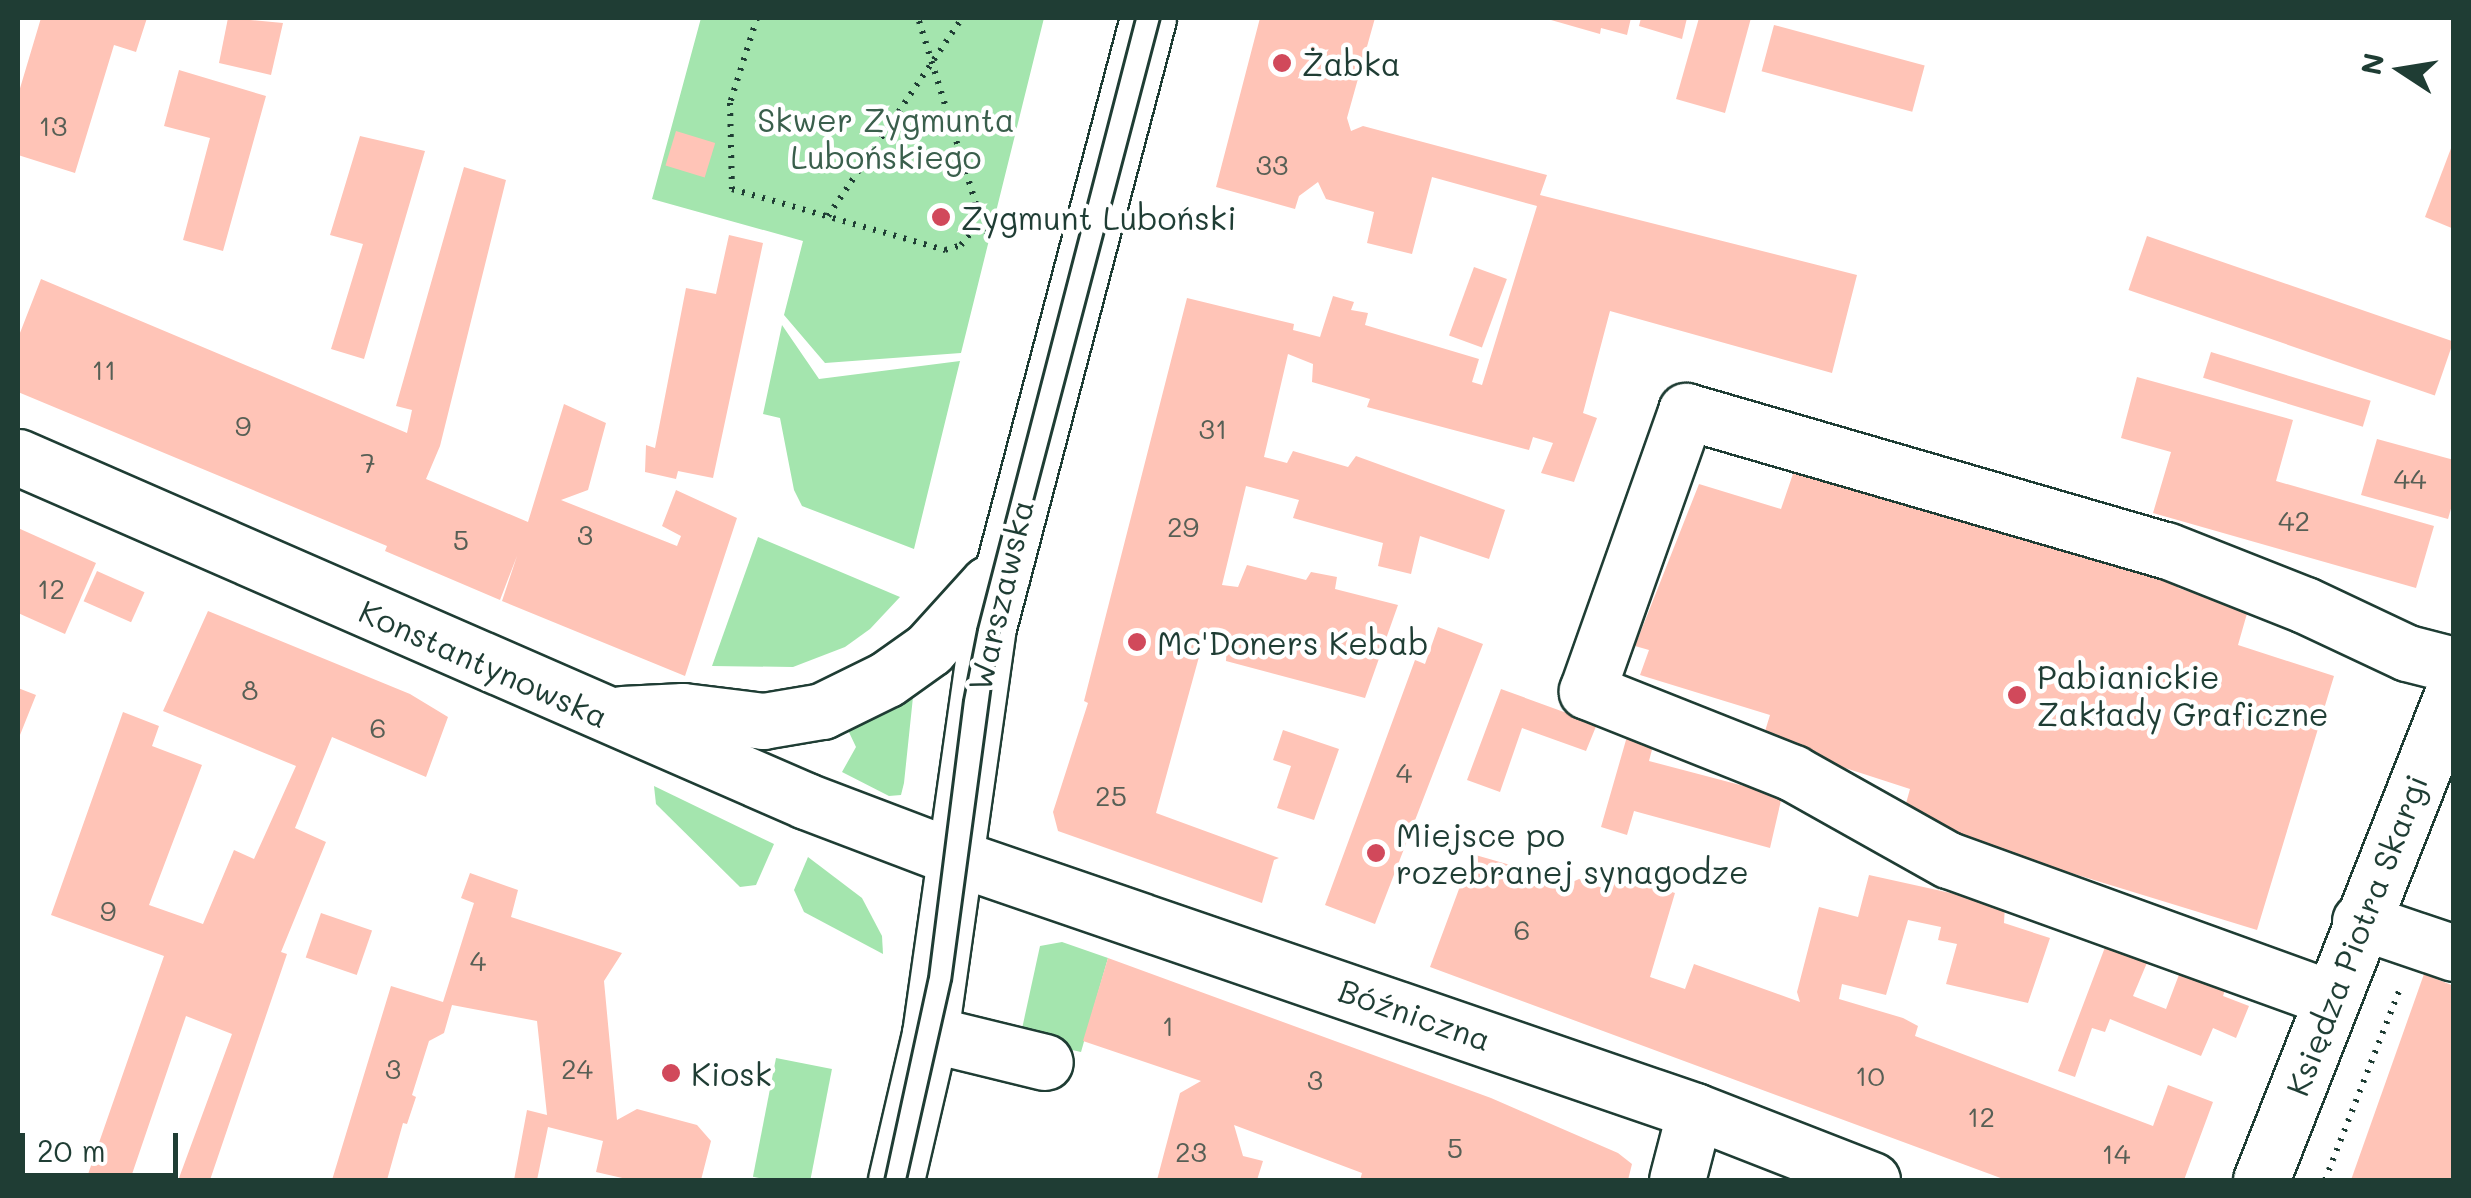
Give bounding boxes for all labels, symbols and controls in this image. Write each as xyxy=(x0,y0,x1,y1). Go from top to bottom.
north arrow xyxy=(2351,20,2451,120)
place label: Żabka xyxy=(1302,44,1401,82)
text: N xyxy=(2352,50,2391,78)
marker: Żabka xyxy=(1271,52,1293,74)
park label: Skwer Zygmunta Lubońskiego xyxy=(757,101,1015,176)
house number: 13 xyxy=(39,108,67,142)
house number: 33 xyxy=(1256,147,1288,181)
place label: Zygmunt Luboński xyxy=(961,198,1237,236)
marker: Zygmunt Luboński xyxy=(930,206,952,228)
house number: 11 xyxy=(91,352,117,386)
house number: 9 xyxy=(235,408,251,442)
house number: 31 xyxy=(1199,411,1227,445)
house number: 7 xyxy=(360,445,376,479)
house number: 44 xyxy=(2394,461,2426,495)
street label: Warszawska xyxy=(959,496,1041,694)
house number: 42 xyxy=(2278,503,2310,537)
house number: 29 xyxy=(1167,509,1199,543)
house number: 3 xyxy=(577,517,593,551)
house number: 5 xyxy=(453,522,469,556)
house number: 12 xyxy=(37,571,65,605)
street label: Konstantynowska xyxy=(354,591,614,735)
place label: Mc'Doners Kebab xyxy=(1157,623,1429,661)
marker: Mc'Doners Kebab xyxy=(1126,631,1148,653)
place label: Pabianickie Zakłady Graficzne xyxy=(2037,658,2329,733)
house number: 8 xyxy=(242,672,258,706)
marker: Pabianickie Zakłady Graficzne xyxy=(2006,684,2028,706)
house number: 6 xyxy=(370,710,386,744)
house number: 4 xyxy=(1396,755,1412,789)
street label: Księdza Piotra Skargi xyxy=(2277,769,2435,1101)
house number: 25 xyxy=(1095,778,1127,812)
place label: Miejsce po rozebranej synagodze xyxy=(1396,816,1749,891)
marker: Miejsce po rozebranej synagodze xyxy=(1365,842,1387,864)
house number: 9 xyxy=(100,893,116,927)
house number: 6 xyxy=(1514,912,1530,946)
house number: 4 xyxy=(470,943,486,977)
street label: Bóźniczna xyxy=(1334,970,1496,1058)
house number: 1 xyxy=(1162,1008,1174,1042)
house number: 3 xyxy=(385,1051,401,1085)
house number: 24 xyxy=(561,1051,593,1085)
place label: Kiosk xyxy=(691,1054,772,1092)
house number: 10 xyxy=(1855,1058,1885,1092)
marker: Kiosk xyxy=(660,1062,682,1084)
house number: 3 xyxy=(1307,1062,1323,1096)
house number: 12 xyxy=(1967,1099,1995,1133)
scale bar xyxy=(25,1113,182,1175)
text: 20 m xyxy=(37,1130,106,1170)
house number: 5 xyxy=(1447,1130,1463,1164)
house number: 23 xyxy=(1175,1134,1207,1168)
house number: 14 xyxy=(2102,1136,2130,1170)

